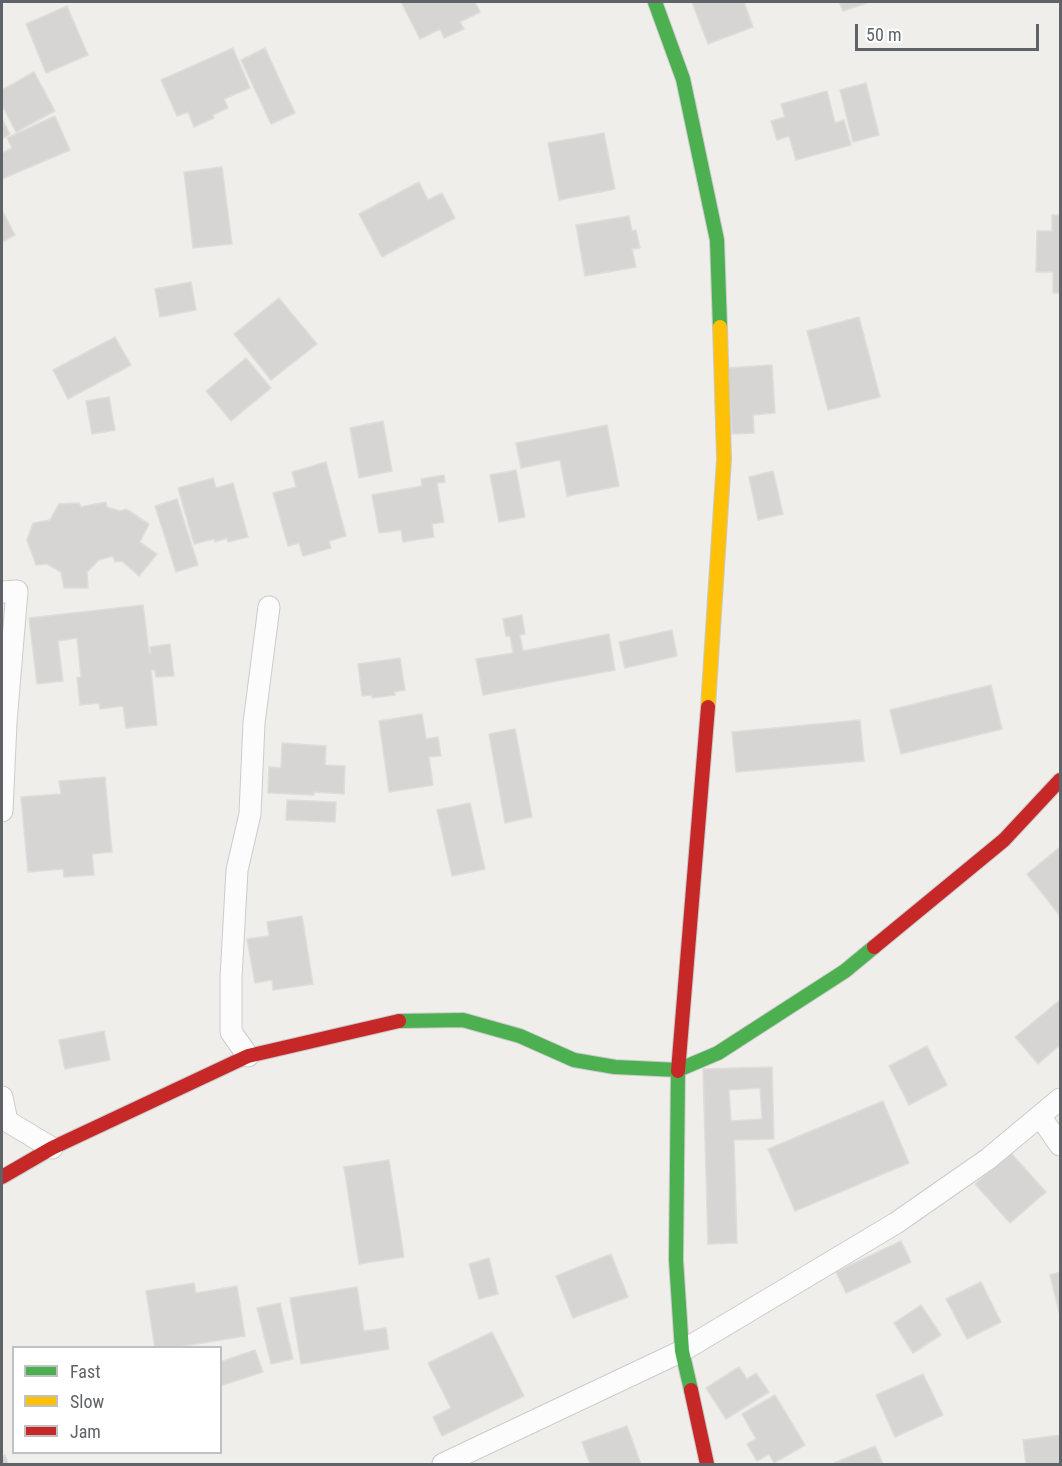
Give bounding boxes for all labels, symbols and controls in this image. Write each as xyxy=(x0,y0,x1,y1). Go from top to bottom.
scale bar xyxy=(858,12,1042,50)
text: 50 m xyxy=(866,24,901,45)
legend xyxy=(12,1346,222,1454)
text: Fast xyxy=(70,1361,101,1382)
text: Slow xyxy=(70,1391,104,1412)
text: Jam xyxy=(70,1421,101,1442)

